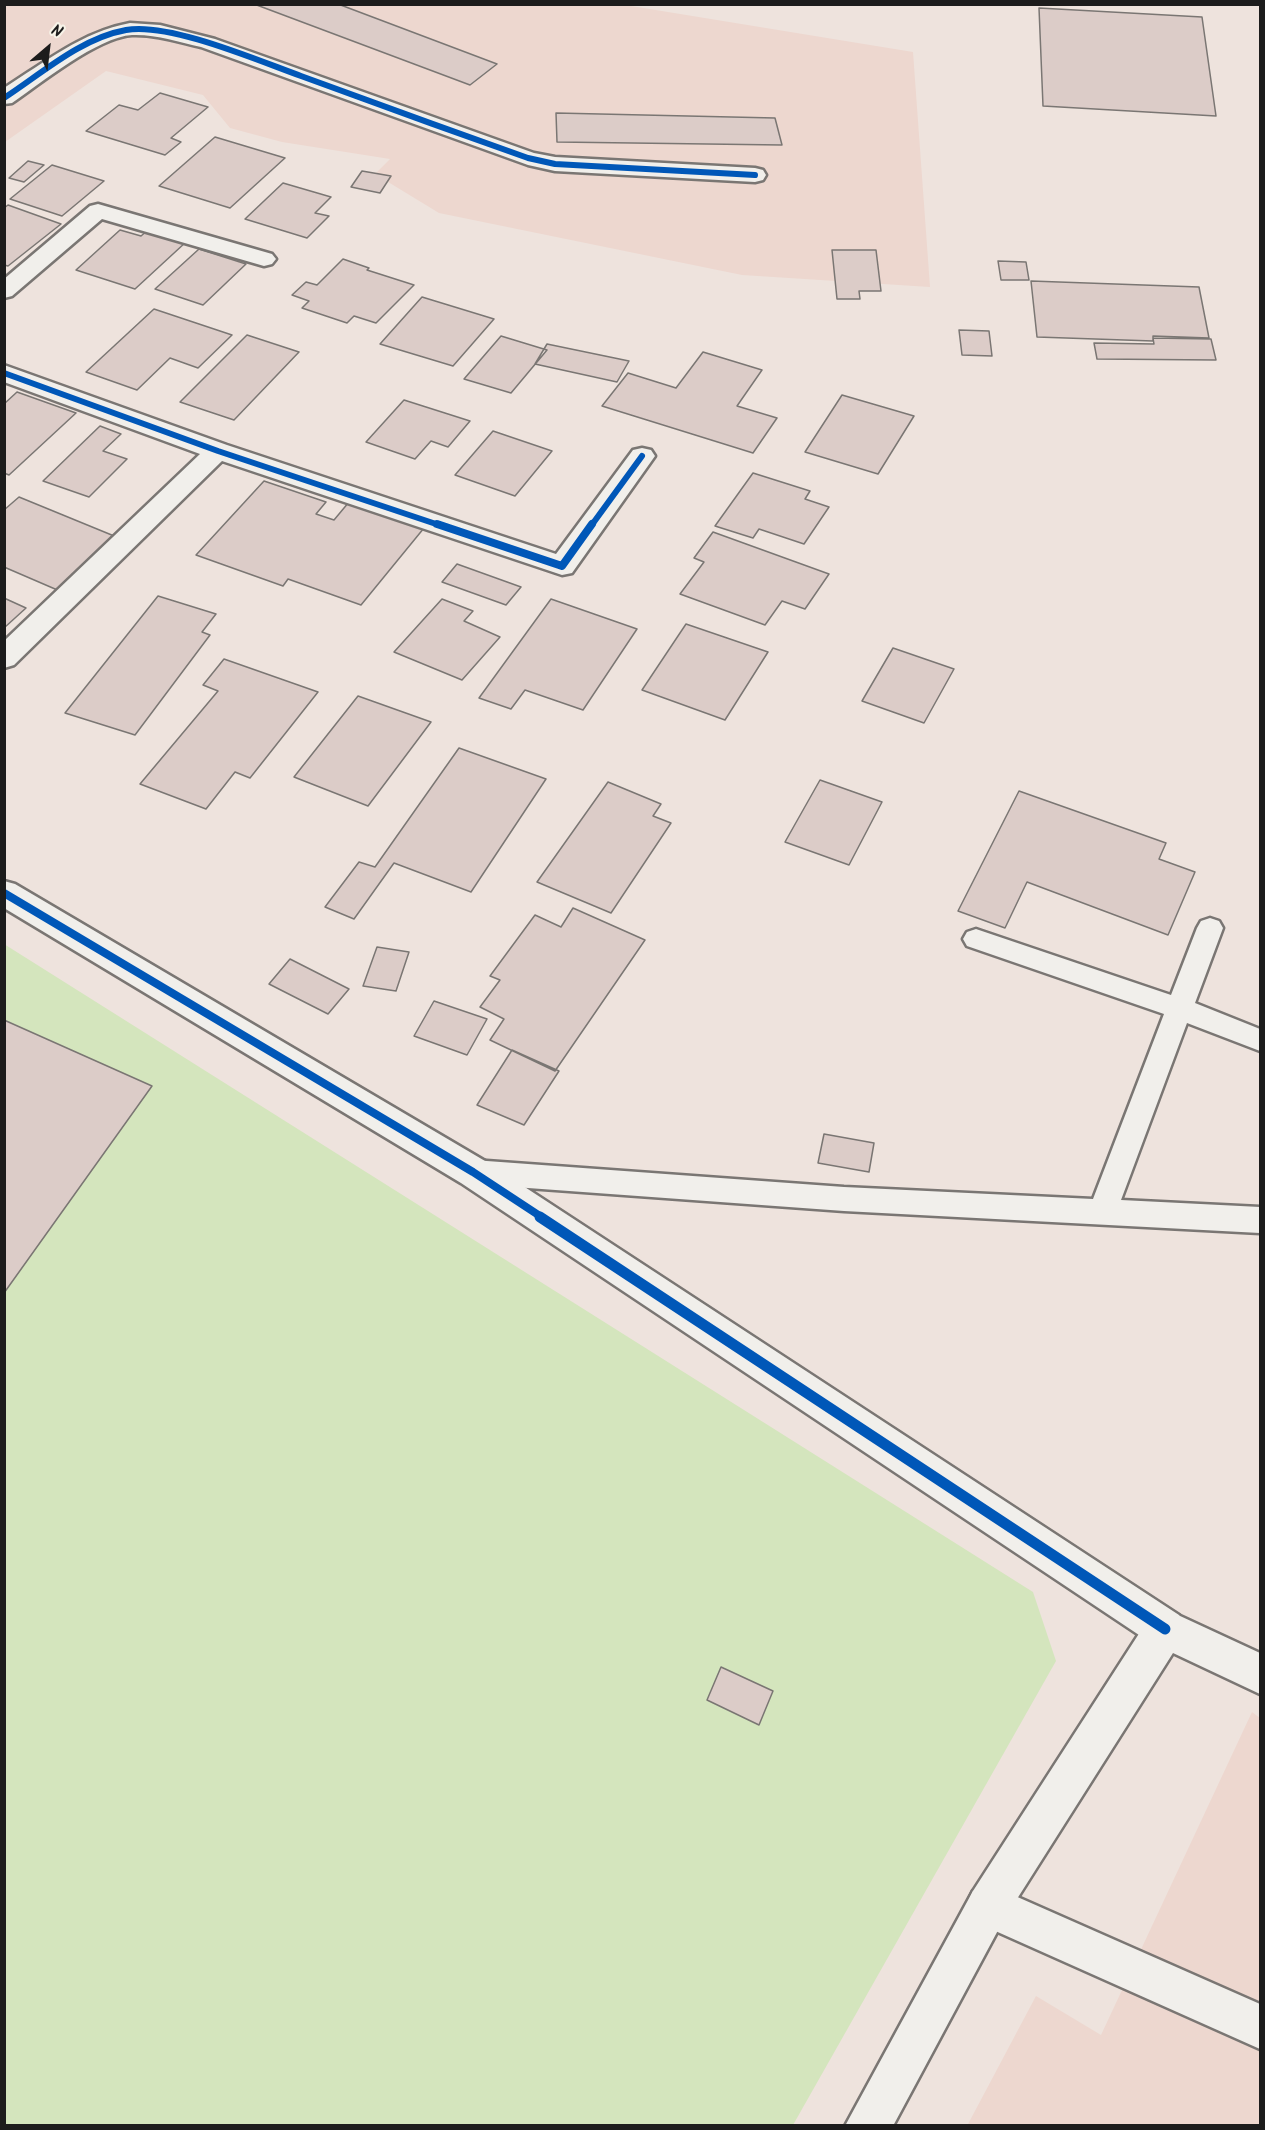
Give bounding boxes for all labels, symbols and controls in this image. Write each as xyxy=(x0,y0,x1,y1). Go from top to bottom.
north arrow xyxy=(18,18,78,78)
text: N xyxy=(46,18,67,45)

